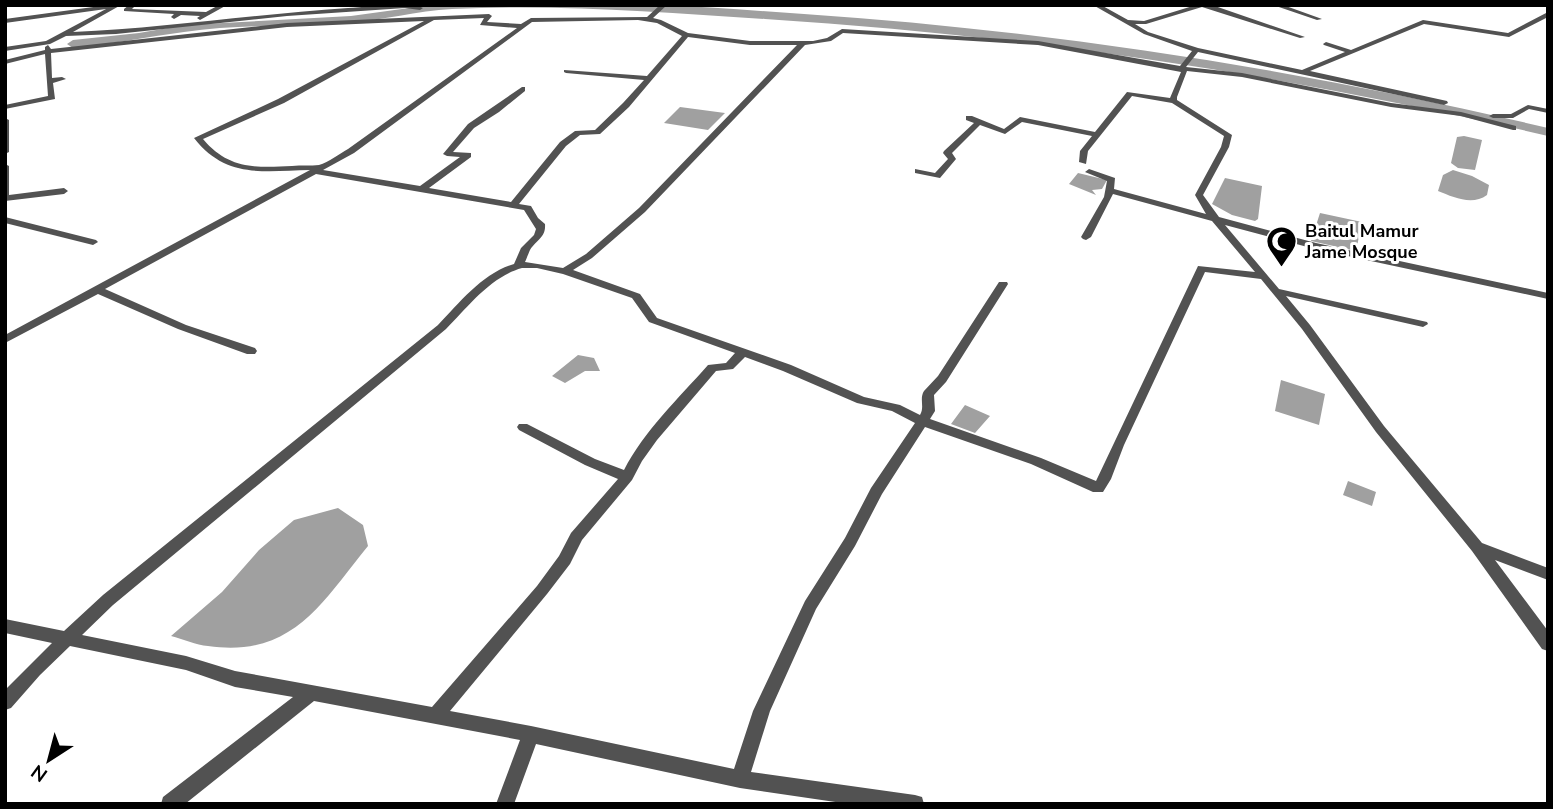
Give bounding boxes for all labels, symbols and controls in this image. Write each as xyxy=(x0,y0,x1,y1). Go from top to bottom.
place label: Baitul Mamur Jame Mosque xyxy=(1304,219,1419,264)
mosque icon: Baitul Mamur Jame Mosque xyxy=(1265,224,1299,268)
north arrow xyxy=(14,725,84,795)
text: N xyxy=(26,758,53,788)

